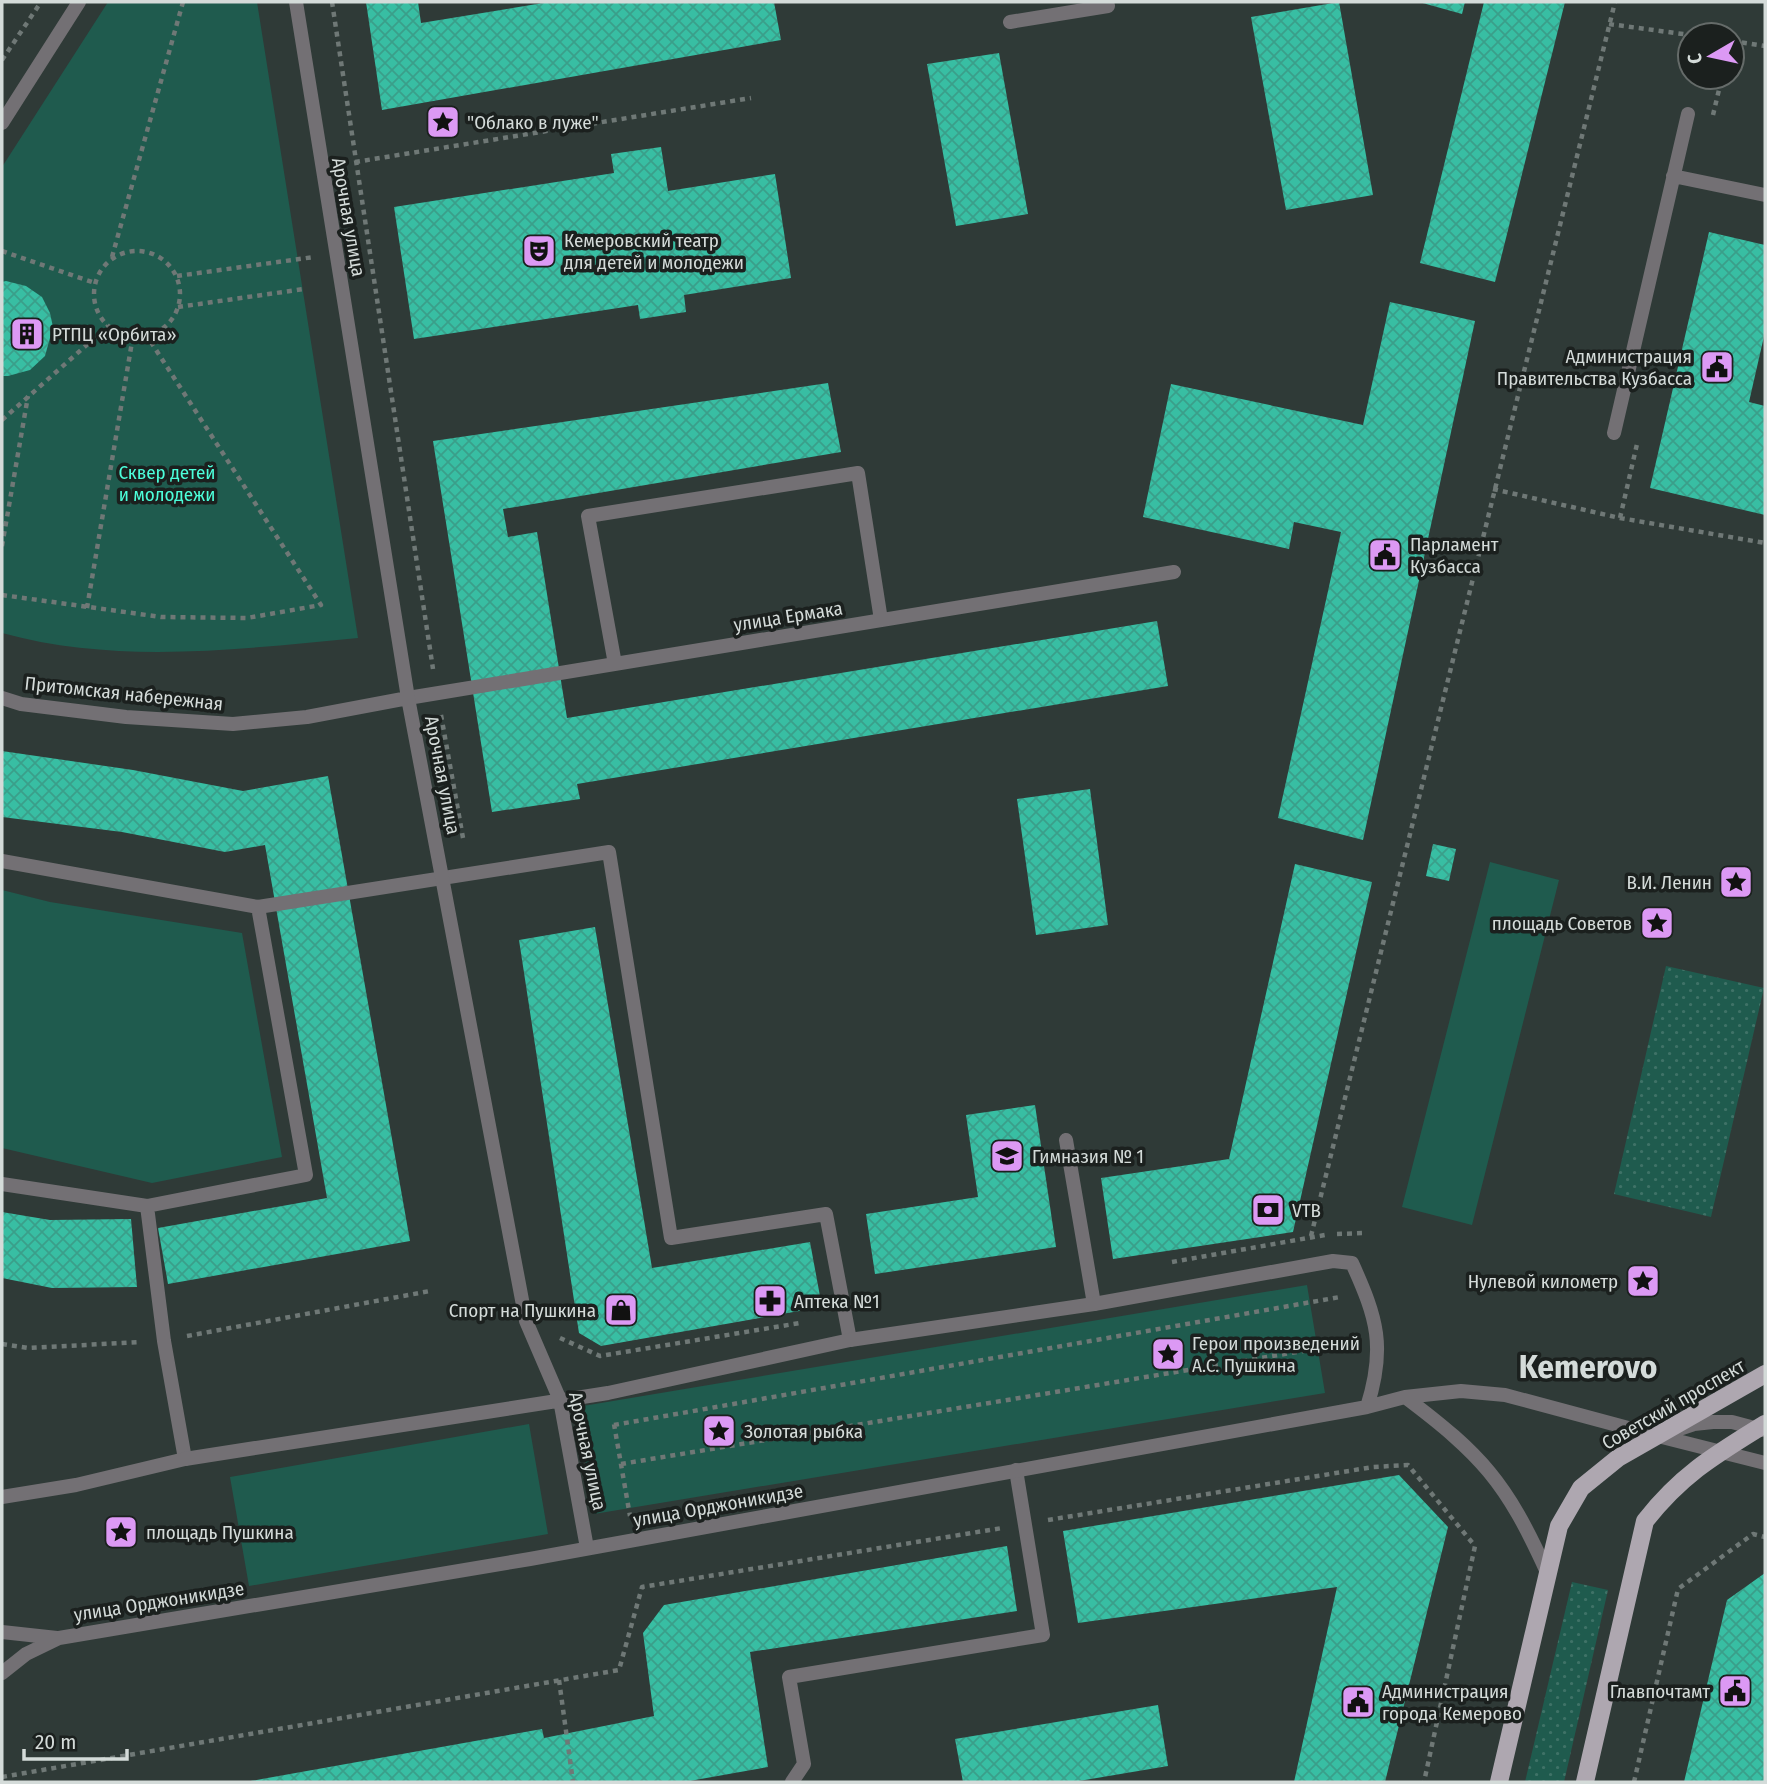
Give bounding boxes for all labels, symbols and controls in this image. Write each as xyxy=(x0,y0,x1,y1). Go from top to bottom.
north arrow xyxy=(1676,21,1746,91)
text: С xyxy=(1683,52,1707,65)
place icon: "Облако в луже" xyxy=(424,103,462,141)
place label: "Облако в луже" xyxy=(467,111,599,134)
street label: Арочная улица xyxy=(327,156,370,278)
place label: Кемеровский театр для детей и молодежи xyxy=(564,229,744,274)
theatre icon: Кемеровский театр для детей и молодежи xyxy=(520,232,558,270)
building icon: РТПЦ «Орбита» xyxy=(8,315,46,353)
place label: РТПЦ «Орбита» xyxy=(52,323,177,346)
place label: Администрация Правительства Кузбасса xyxy=(1497,345,1692,390)
public building icon: Администрация Правительства Кузбасса xyxy=(1698,348,1736,386)
park label: Сквер детей и молодежи xyxy=(118,461,216,506)
place label: Парламент Кузбасса xyxy=(1410,533,1499,578)
public building icon: Парламент Кузбасса xyxy=(1366,536,1404,574)
street label: улица Ермака xyxy=(732,597,844,636)
street label: Притомская набережная xyxy=(24,672,224,715)
street label: Арочная улица xyxy=(420,714,465,836)
place icon: В.И. Ленин xyxy=(1717,863,1755,901)
place label: В.И. Ленин xyxy=(1627,871,1712,894)
place icon: площадь Советов xyxy=(1638,904,1676,942)
place label: площадь Советов xyxy=(1492,912,1632,935)
school or university icon: Гимназия № 1 xyxy=(988,1137,1026,1175)
place label: Гимназия № 1 xyxy=(1032,1145,1144,1168)
bank icon: VTB xyxy=(1249,1191,1287,1229)
place label: VTB xyxy=(1292,1199,1321,1222)
place icon: Нулевой километр xyxy=(1624,1262,1662,1300)
place label: Нулевой километр xyxy=(1468,1270,1618,1293)
pharmacy icon: Аптека №1 xyxy=(751,1282,789,1320)
place label: Аптека №1 xyxy=(794,1290,880,1313)
shop icon: Спорт на Пушкина xyxy=(602,1291,640,1329)
place label: Спорт на Пушкина xyxy=(449,1299,596,1322)
place label: Герои произведений А.С. Пушкина xyxy=(1192,1332,1360,1377)
place icon: Герои произведений А.С. Пушкина xyxy=(1149,1335,1187,1373)
district label: Kemerovo xyxy=(1519,1347,1657,1387)
street label: Советский проспект xyxy=(1598,1354,1749,1455)
street label: Арочная улица xyxy=(564,1390,611,1512)
place icon: Золотая рыбка xyxy=(700,1412,738,1450)
place label: Золотая рыбка xyxy=(744,1420,863,1443)
street label: улица Орджоникидзе xyxy=(631,1479,805,1532)
place icon: площадь Пушкина xyxy=(102,1513,140,1551)
place label: площадь Пушкина xyxy=(146,1521,294,1544)
street label: улица Орджоникидзе xyxy=(72,1577,246,1626)
public building icon: Главпочтамт xyxy=(1716,1672,1754,1710)
place label: Администрация города Кемерово xyxy=(1382,1680,1522,1725)
place label: Главпочтамт xyxy=(1610,1680,1710,1703)
public building icon: Администрация города Кемерово xyxy=(1339,1683,1377,1721)
scale bar xyxy=(24,1718,128,1762)
text: 20 m xyxy=(35,1729,76,1755)

